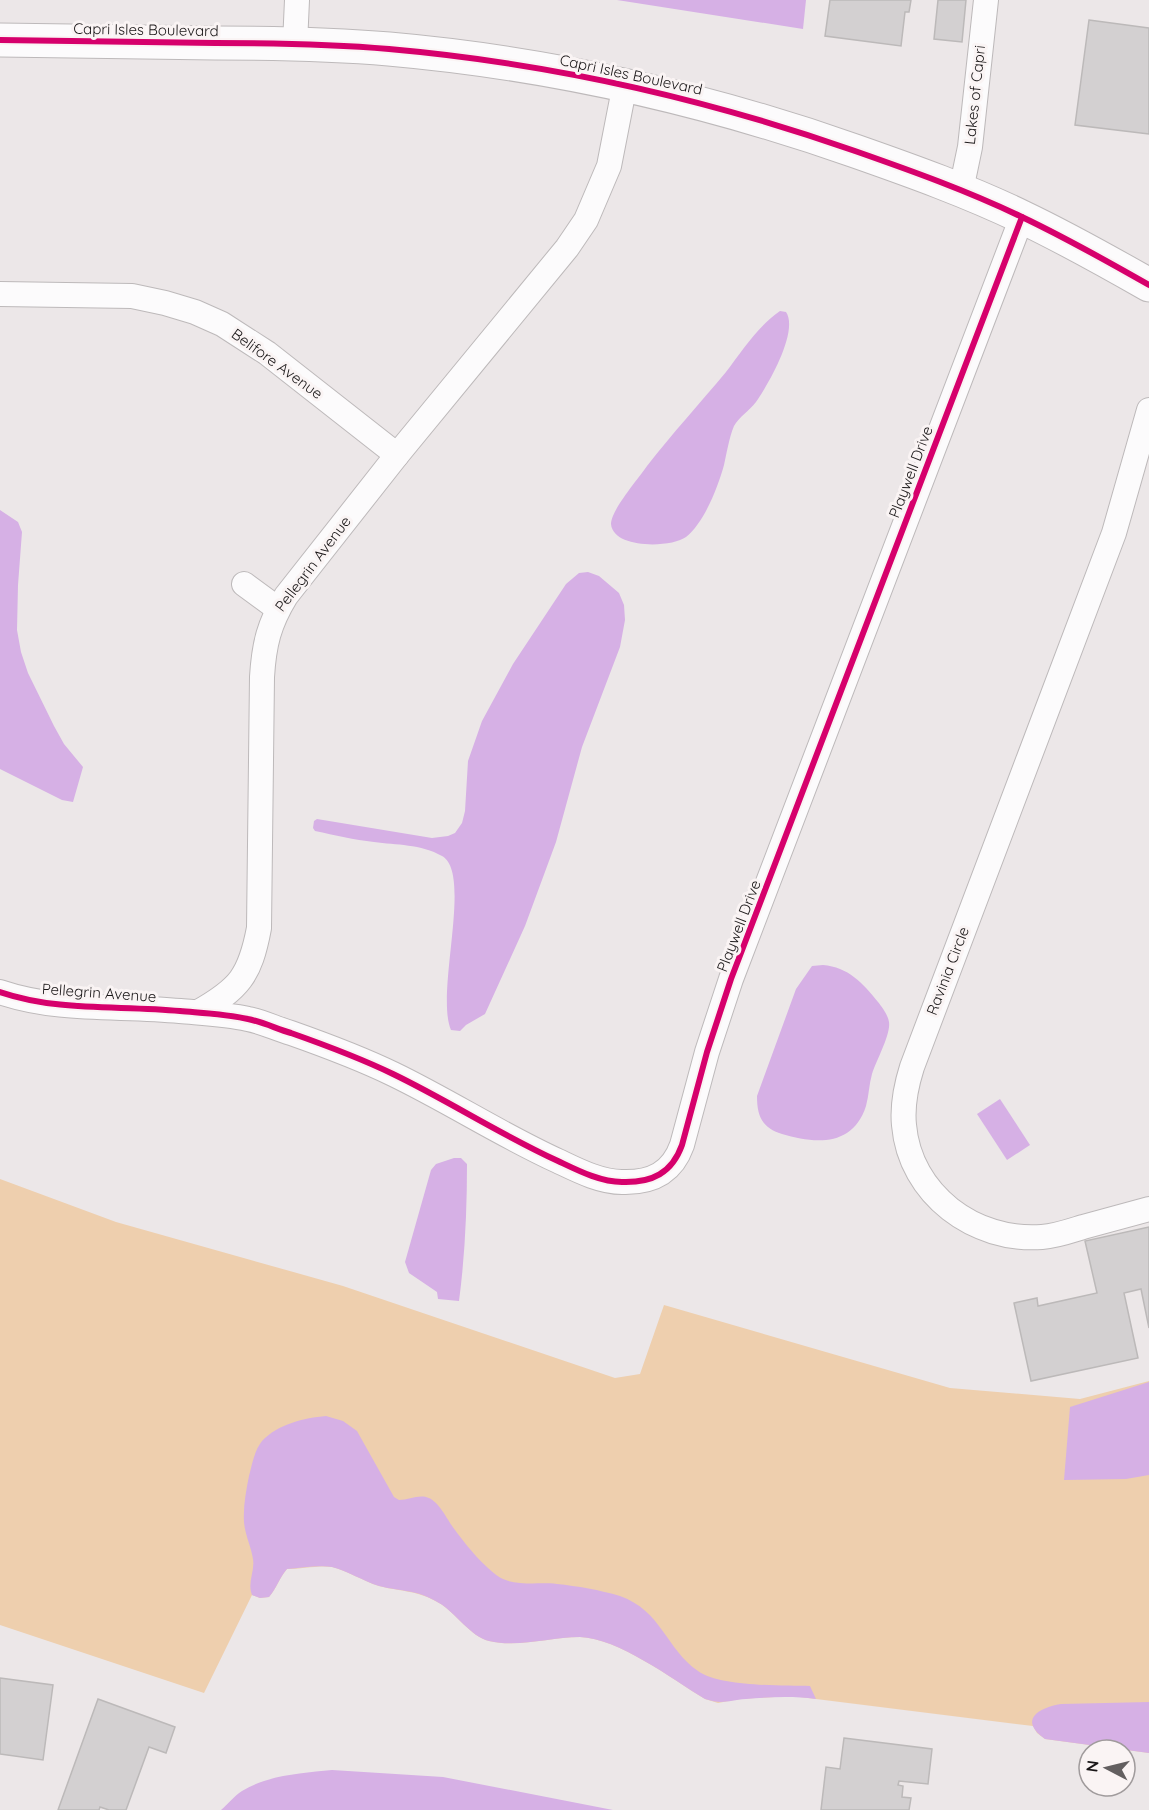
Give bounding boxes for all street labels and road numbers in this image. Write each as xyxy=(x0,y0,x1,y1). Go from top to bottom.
street label: Capri Isles Boulevard xyxy=(73,19,219,40)
street label: Lakes of Capri xyxy=(960,44,989,146)
street label: Capri Isles Boulevard xyxy=(558,50,704,99)
street label: Belifore Avenue xyxy=(228,324,327,403)
street label: Playwell Drive xyxy=(884,423,937,520)
street label: Pellegrin Avenue xyxy=(270,512,355,615)
street label: Playwell Drive xyxy=(712,877,765,974)
street label: Ravinia Circle xyxy=(922,924,973,1018)
street label: Pellegrin Avenue xyxy=(41,979,157,1006)

